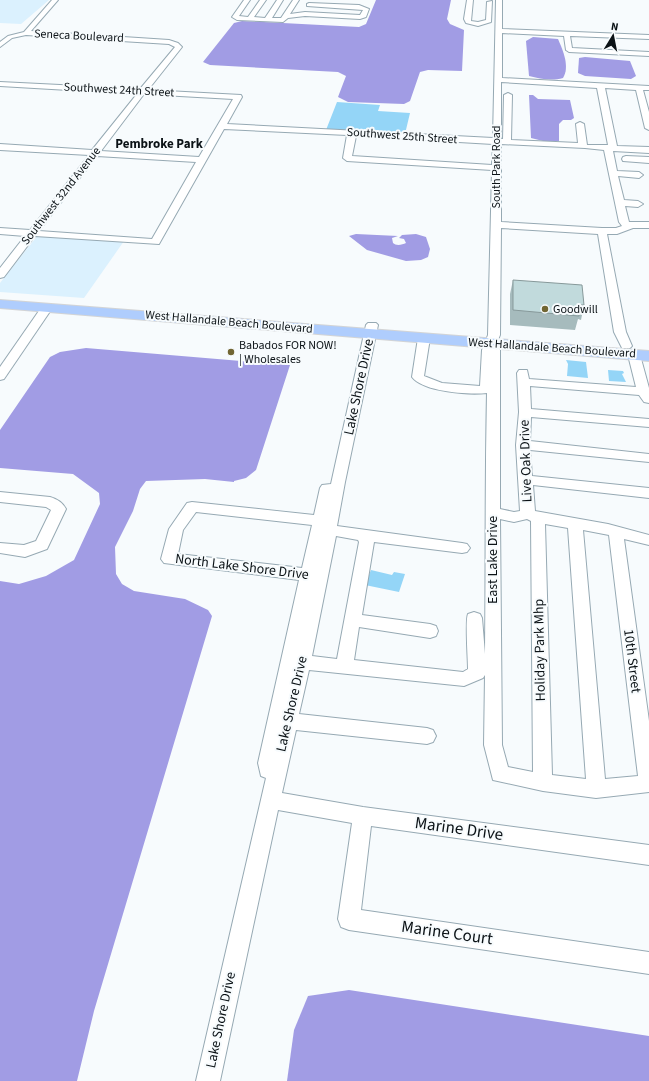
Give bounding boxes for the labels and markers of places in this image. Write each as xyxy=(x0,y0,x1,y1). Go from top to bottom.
place label: Goodwill xyxy=(553,301,598,318)
marker: Goodwill xyxy=(540,304,550,314)
place label: Babados FOR NOW! | Wholesales xyxy=(239,337,337,368)
marker: Babados FOR NOW! | Wholesales xyxy=(226,347,236,357)

